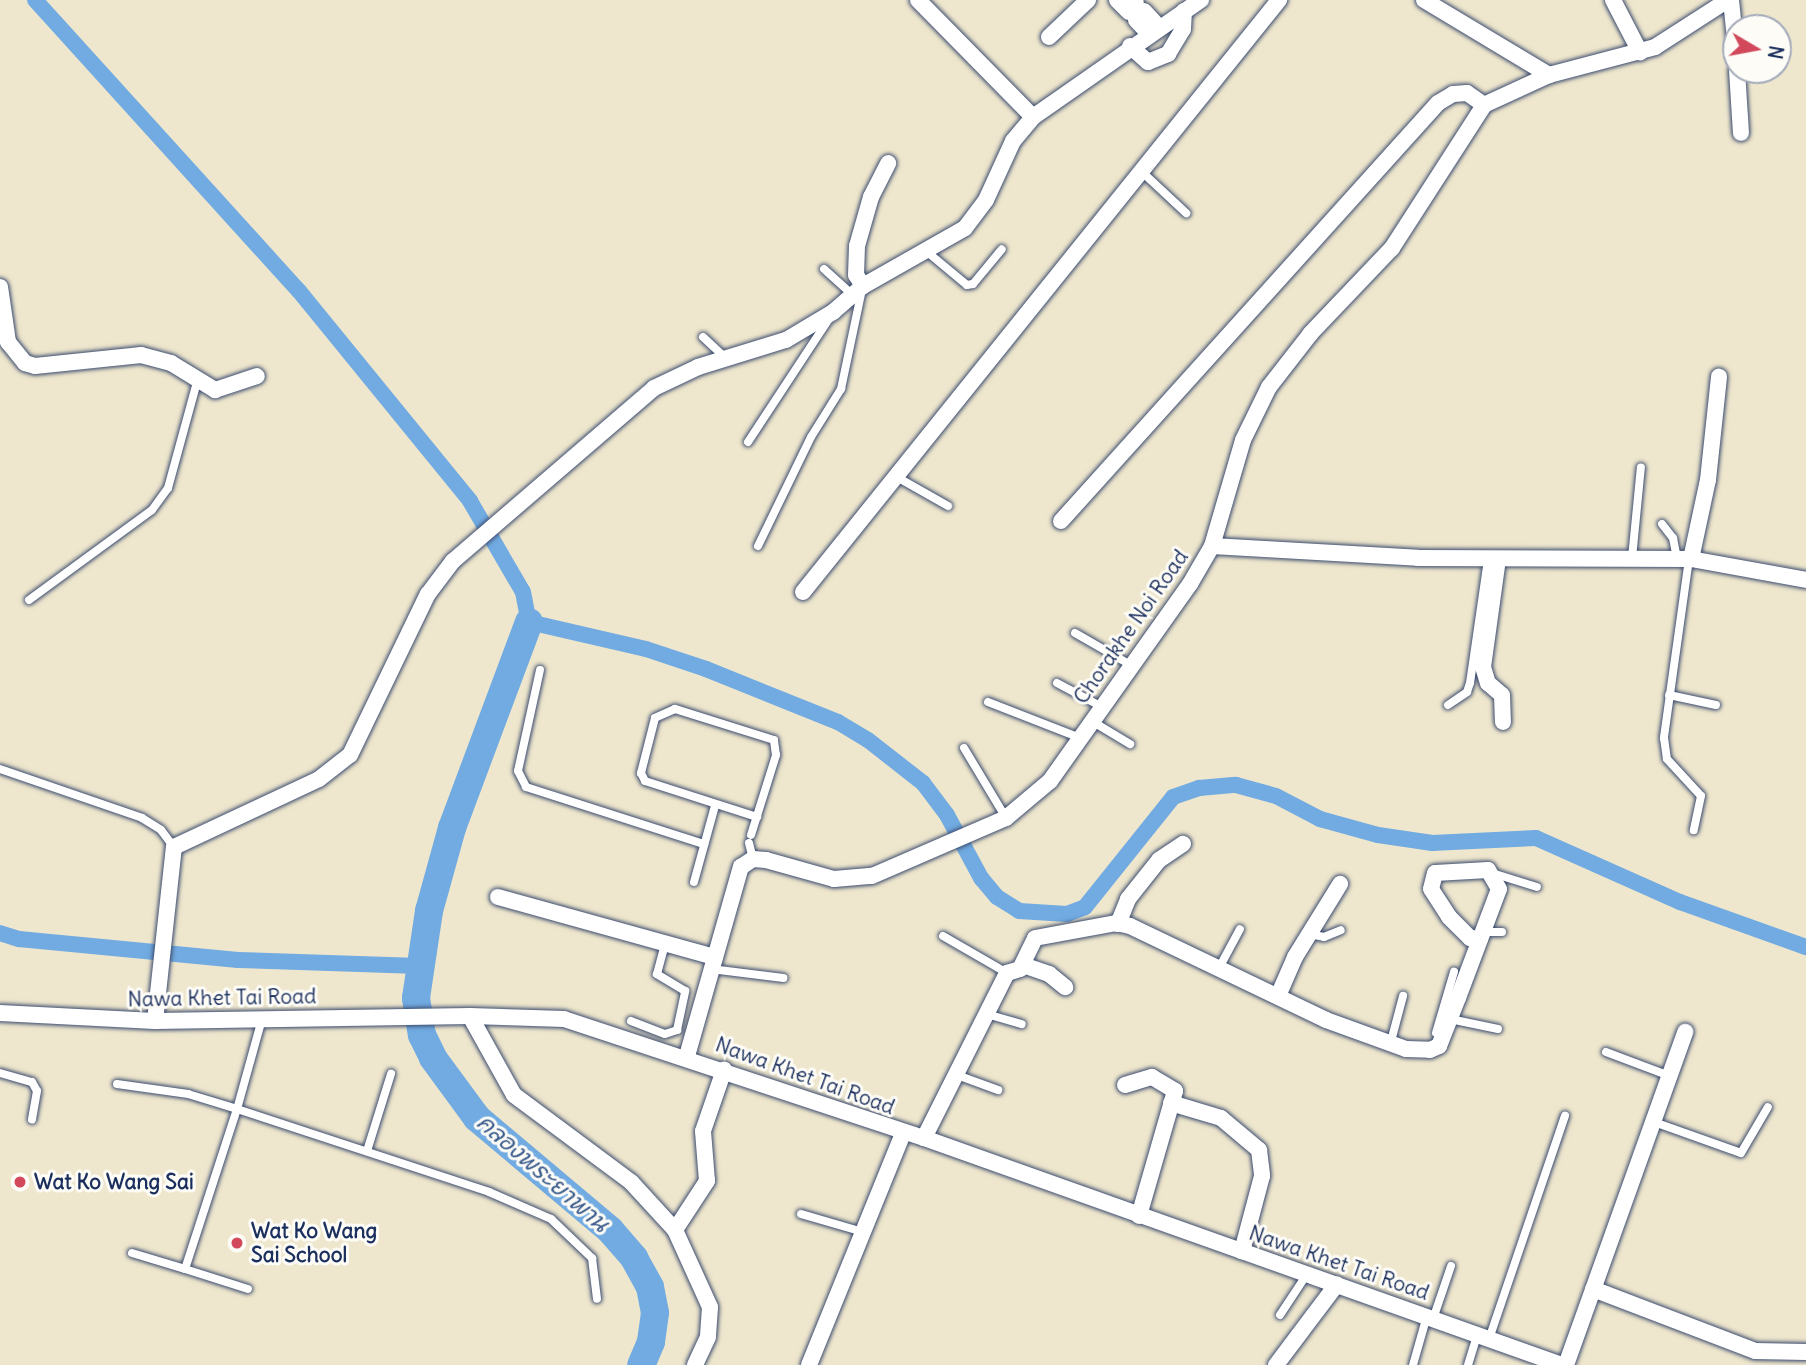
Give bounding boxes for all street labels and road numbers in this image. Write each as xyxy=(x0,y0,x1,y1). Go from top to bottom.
street label: Chorakhe Noi Road xyxy=(1068,545,1194,709)
street label: Nawa Khet Tai Road xyxy=(127,984,317,1012)
street label: Nawa Khet Tai Road xyxy=(712,1032,898,1120)
street label: Nawa Khet Tai Road xyxy=(1246,1220,1432,1306)

